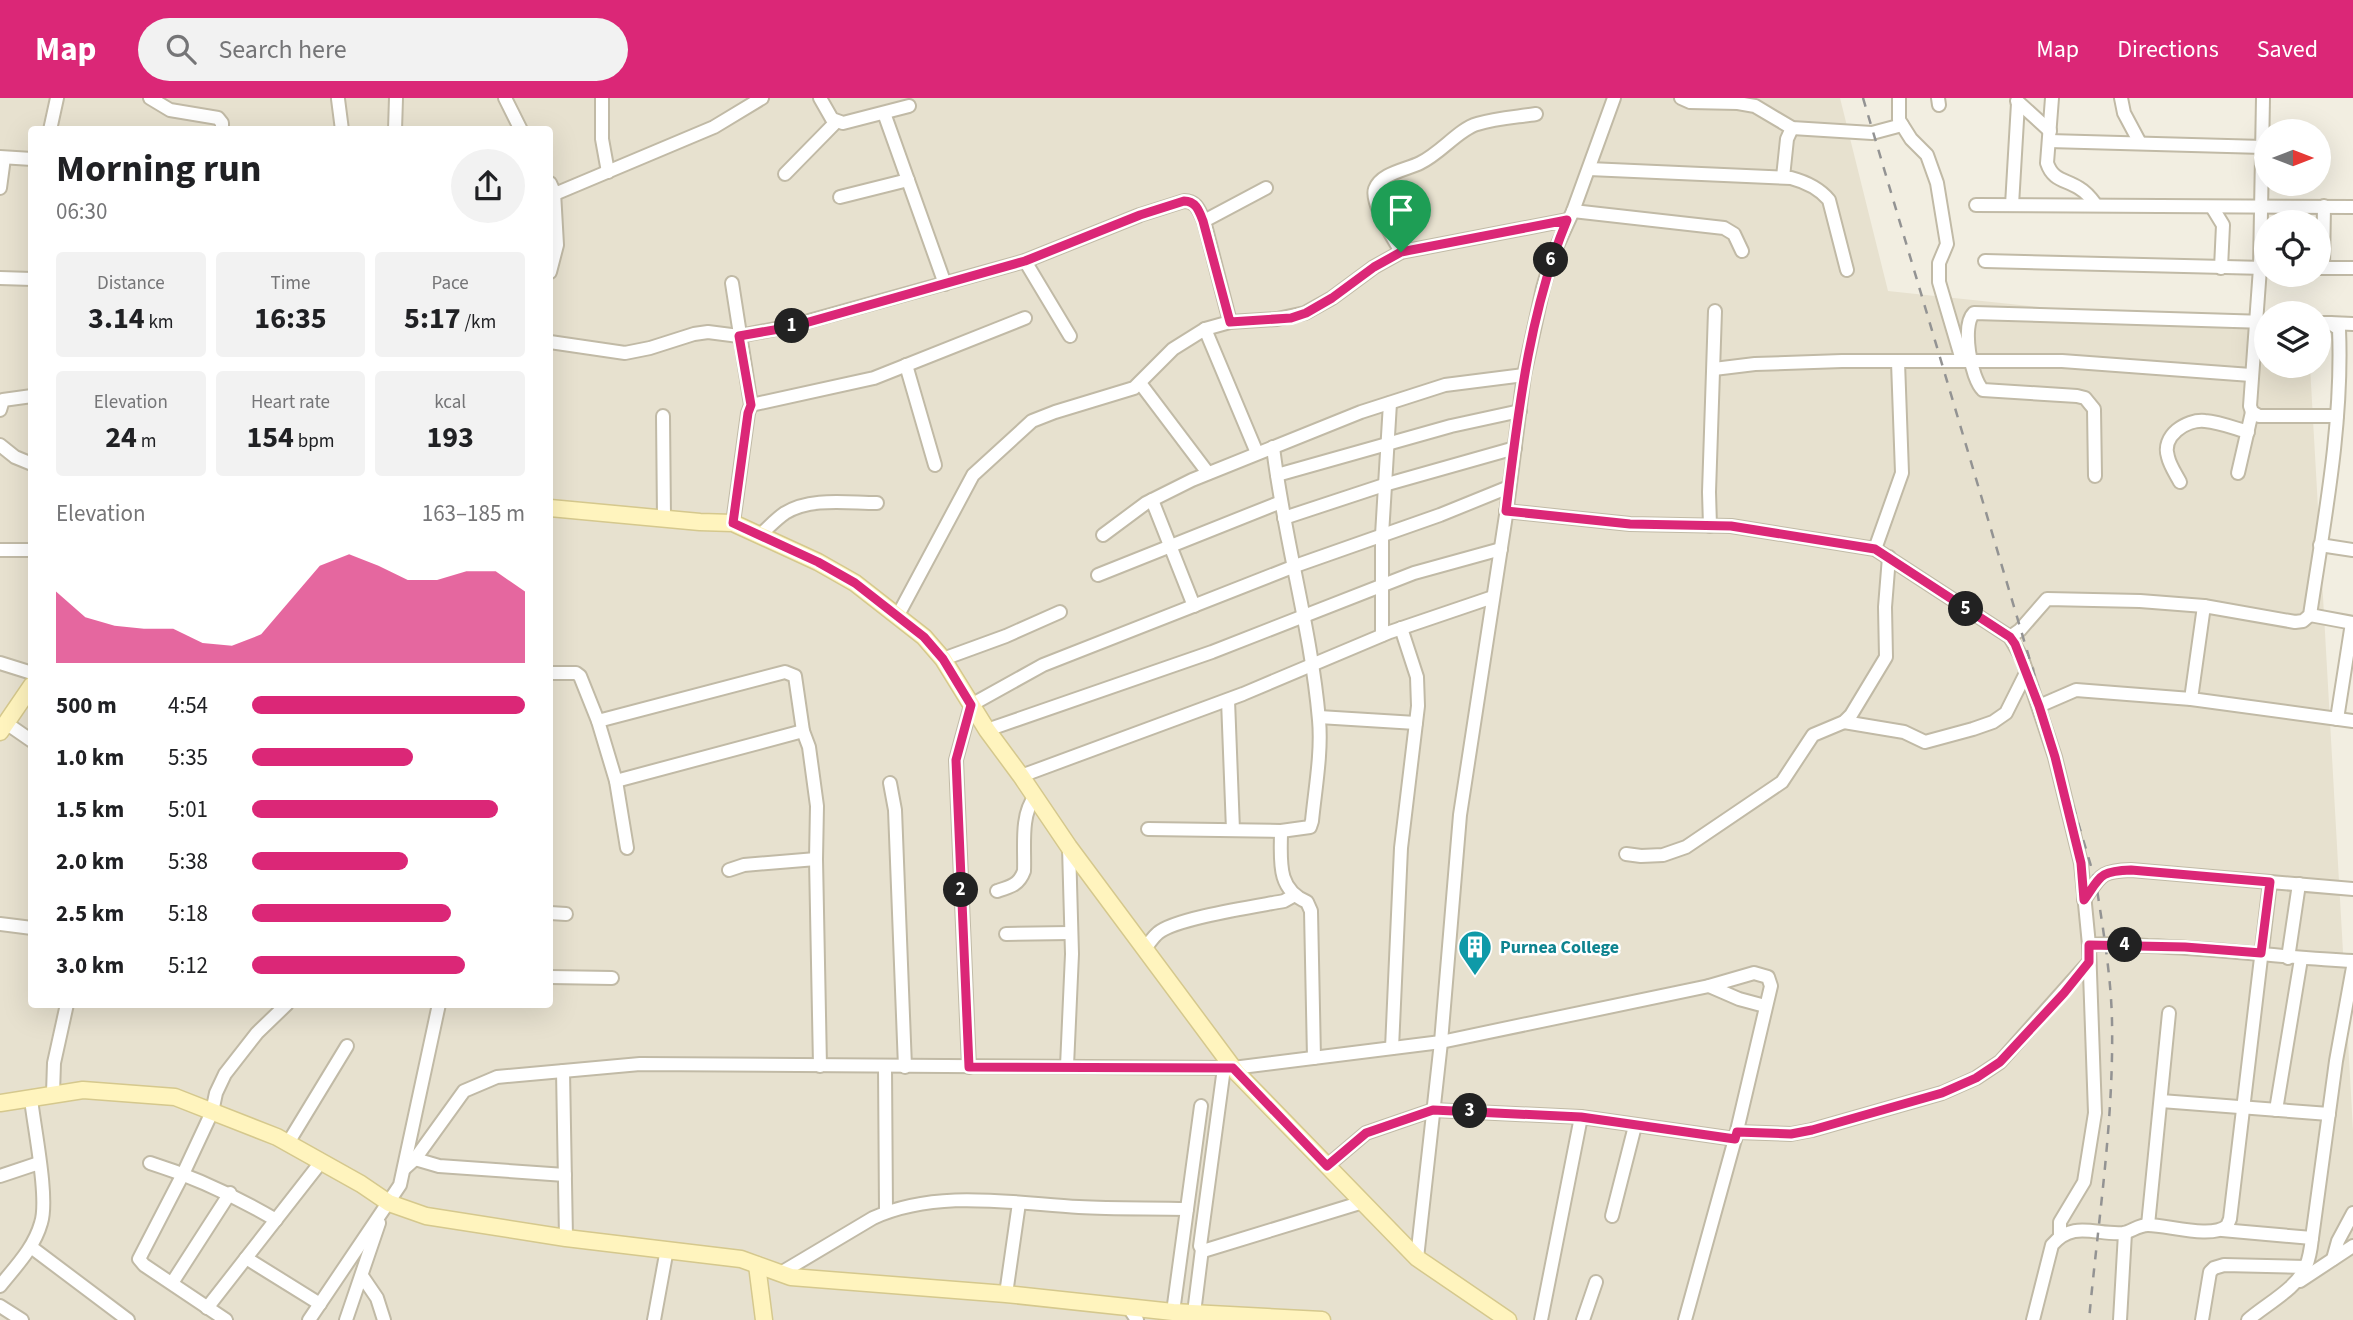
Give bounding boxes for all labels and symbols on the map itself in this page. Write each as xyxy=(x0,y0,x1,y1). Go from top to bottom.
north arrow xyxy=(2254,119,2331,196)
pin xyxy=(1371,180,1431,252)
pin: 6 xyxy=(1534,242,1568,278)
pin: 1 xyxy=(774,308,810,344)
pin: 5 xyxy=(1948,592,1983,626)
pin: 2 xyxy=(944,872,978,908)
building icon: Purnea College xyxy=(1456,928,1494,977)
pin: 4 xyxy=(2108,928,2142,962)
place label: Purnea College xyxy=(1500,935,1619,960)
pin: 3 xyxy=(1452,1094,1488,1128)

